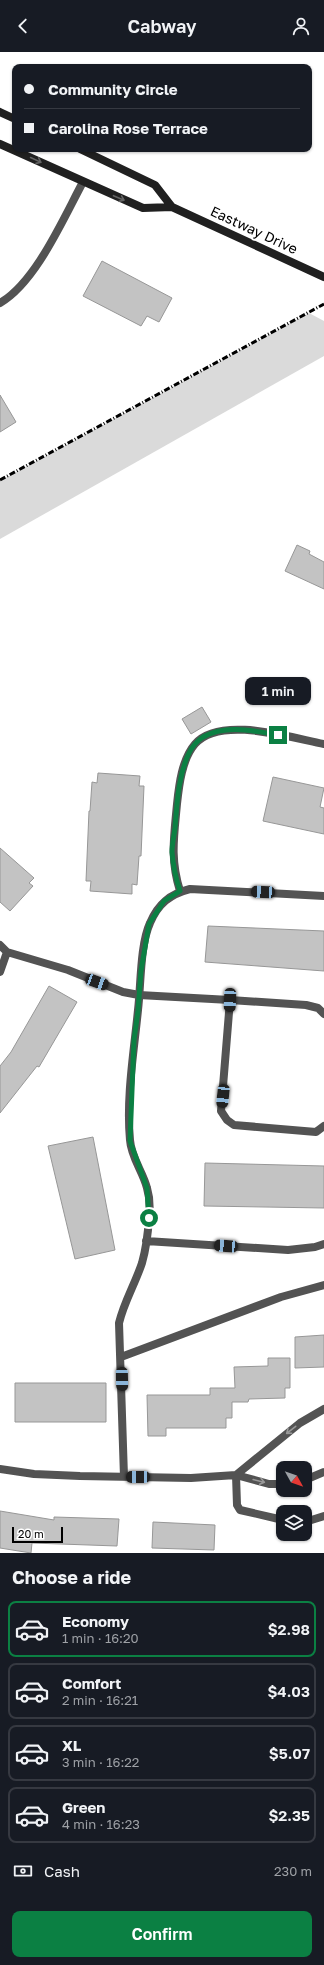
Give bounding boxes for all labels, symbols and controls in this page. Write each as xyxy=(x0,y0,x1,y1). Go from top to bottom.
icon: back xyxy=(12,15,34,37)
text: Cabway xyxy=(127,15,197,37)
icon: person xyxy=(290,15,312,37)
text: Community Circle xyxy=(48,80,178,98)
text: Carolina Rose Terrace xyxy=(48,119,208,137)
one-way arrow xyxy=(29,157,41,164)
one-way arrow xyxy=(113,194,125,202)
street label: Eastway Drive xyxy=(208,202,300,257)
callout: 1 min xyxy=(245,677,311,705)
text: 1 min xyxy=(262,683,294,699)
route end xyxy=(269,726,287,744)
car xyxy=(251,885,275,899)
car xyxy=(84,972,110,992)
car xyxy=(224,988,236,1012)
car xyxy=(216,1083,230,1109)
route start xyxy=(140,1209,158,1227)
car xyxy=(214,1239,238,1253)
car xyxy=(116,1367,128,1391)
one-way arrow xyxy=(286,1425,297,1434)
north arrow xyxy=(276,1461,312,1497)
map controls xyxy=(276,1461,312,1541)
car xyxy=(126,1471,150,1483)
one-way arrow xyxy=(252,1478,265,1485)
button: layers xyxy=(276,1505,312,1541)
scale bar xyxy=(12,1525,63,1544)
text: 20 m xyxy=(18,1527,44,1540)
text: Choose a ride xyxy=(12,1566,131,1588)
icon: car xyxy=(14,1611,50,1647)
text: Economy xyxy=(62,1612,129,1630)
text: $2.98 xyxy=(268,1620,310,1638)
text: 1 min · 16:20 xyxy=(62,1630,139,1646)
icon: car xyxy=(14,1673,50,1709)
text: Comfort xyxy=(62,1674,121,1692)
text: $4.03 xyxy=(267,1682,310,1700)
text: 2 min · 16:21 xyxy=(62,1692,138,1708)
icon: car xyxy=(14,1735,50,1771)
text: XL xyxy=(62,1736,81,1754)
text: $5.07 xyxy=(269,1744,310,1762)
text: 3 min · 16:22 xyxy=(62,1754,139,1770)
icon: car xyxy=(14,1797,50,1833)
text: Green xyxy=(62,1798,105,1816)
text: $2.35 xyxy=(268,1806,310,1824)
text: 4 min · 16:23 xyxy=(62,1816,140,1832)
icon: cash xyxy=(12,1860,34,1882)
text: Cash xyxy=(44,1862,80,1880)
text: 230 m xyxy=(274,1863,312,1879)
button: Confirm xyxy=(12,1911,312,1957)

